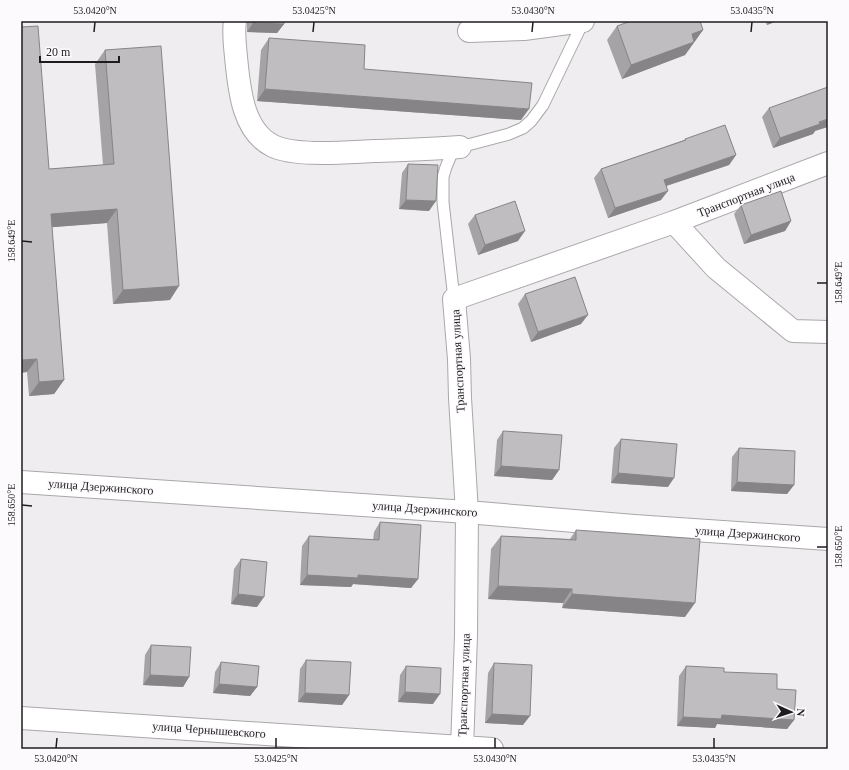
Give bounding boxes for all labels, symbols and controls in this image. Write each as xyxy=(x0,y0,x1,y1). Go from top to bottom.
text: 53.0420°N xyxy=(73,5,117,16)
text: 53.0425°N xyxy=(292,5,336,16)
text: 53.0430°N xyxy=(511,5,555,16)
text: 53.0435°N xyxy=(730,5,774,16)
scale bar xyxy=(40,38,119,64)
text: 20 m xyxy=(46,45,71,59)
street label: Транспортная улица xyxy=(695,170,797,220)
text: 158.649°E xyxy=(6,220,17,262)
text: 158.649°E xyxy=(833,262,844,304)
street label: Транспортная улица xyxy=(448,308,468,413)
street label: улица Дзержинского xyxy=(48,476,154,498)
text: 158.650°E xyxy=(6,484,17,526)
street label: улица Дзержинского xyxy=(372,498,478,520)
street label: улица Дзержинского xyxy=(695,523,801,545)
text: 158.650°E xyxy=(833,526,844,568)
street label: Транспортная улица xyxy=(455,632,473,737)
north arrow xyxy=(771,692,811,732)
text: N xyxy=(795,708,807,717)
street label: улица Чернышевского xyxy=(152,719,266,741)
text: 53.0420°N xyxy=(34,753,78,764)
text: 53.0425°N xyxy=(254,753,298,764)
text: 53.0430°N xyxy=(473,753,517,764)
text: 53.0435°N xyxy=(692,753,736,764)

